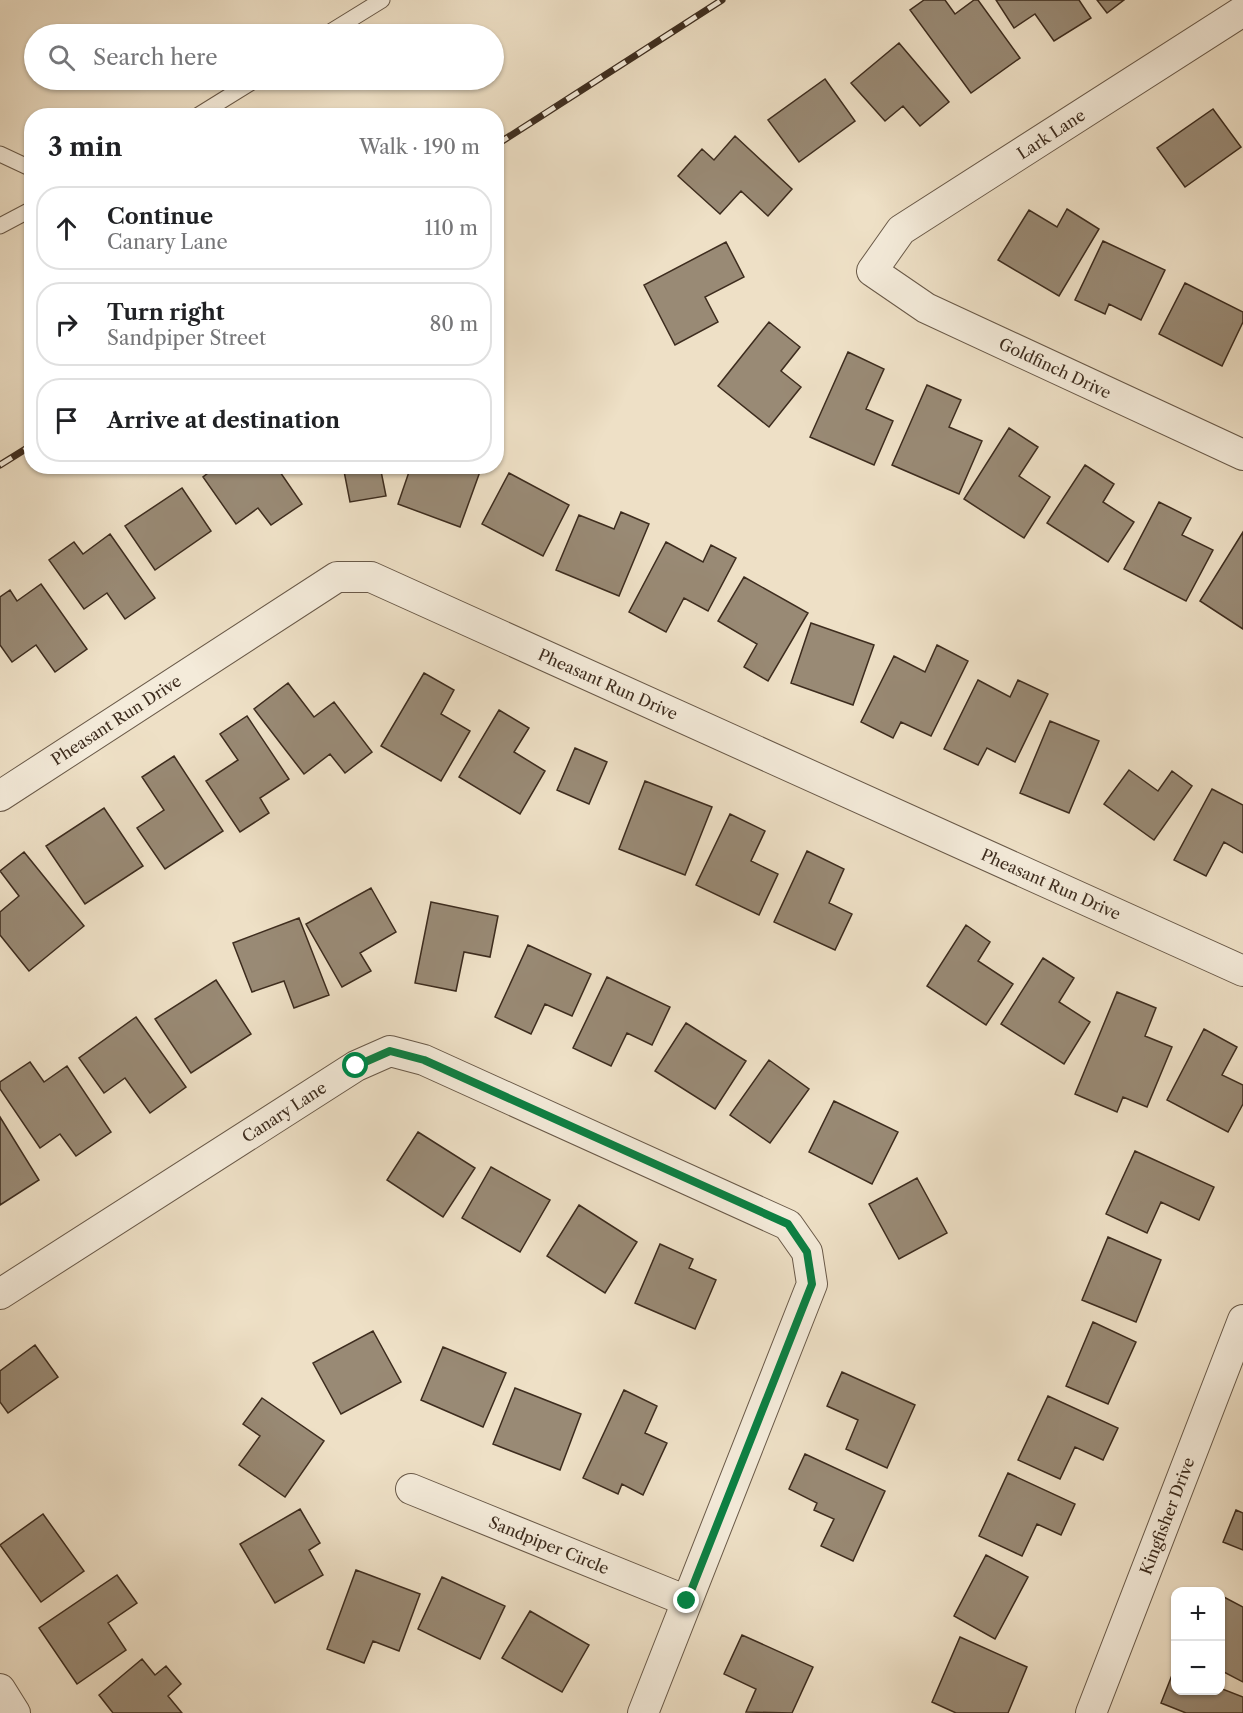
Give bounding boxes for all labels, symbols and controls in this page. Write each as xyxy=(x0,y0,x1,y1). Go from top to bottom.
search box xyxy=(24,24,504,90)
icon: search xyxy=(45,41,78,74)
text: Search here xyxy=(93,44,218,71)
street label: Lark Lane xyxy=(1013,105,1089,163)
text: 3 min xyxy=(48,131,122,163)
text: Walk · 190 m xyxy=(359,135,480,159)
text: Continue xyxy=(107,203,213,230)
icon: ahead xyxy=(50,212,83,245)
text: 110 m xyxy=(425,216,478,240)
text: Canary Lane xyxy=(107,230,228,254)
text: Turn right xyxy=(107,299,225,326)
icon: right xyxy=(50,308,83,341)
text: 80 m xyxy=(430,312,478,336)
text: Sandpiper Street xyxy=(107,326,266,350)
street label: Goldfinch Drive xyxy=(996,333,1114,403)
icon: arrive xyxy=(50,404,83,437)
text: Arrive at destination xyxy=(107,407,340,434)
street label: Pheasant Run Drive xyxy=(535,644,681,724)
street label: Pheasant Run Drive xyxy=(47,671,185,769)
street label: Pheasant Run Drive xyxy=(978,844,1124,924)
route start xyxy=(342,1052,368,1078)
street label: Canary Lane xyxy=(238,1077,330,1147)
street label: Kingfisher Drive xyxy=(1135,1454,1199,1578)
street label: Sandpiper Circle xyxy=(486,1512,612,1578)
route end xyxy=(673,1587,699,1613)
map controls xyxy=(1171,1587,1225,1695)
button: + xyxy=(1171,1587,1225,1641)
button: − xyxy=(1171,1641,1225,1695)

